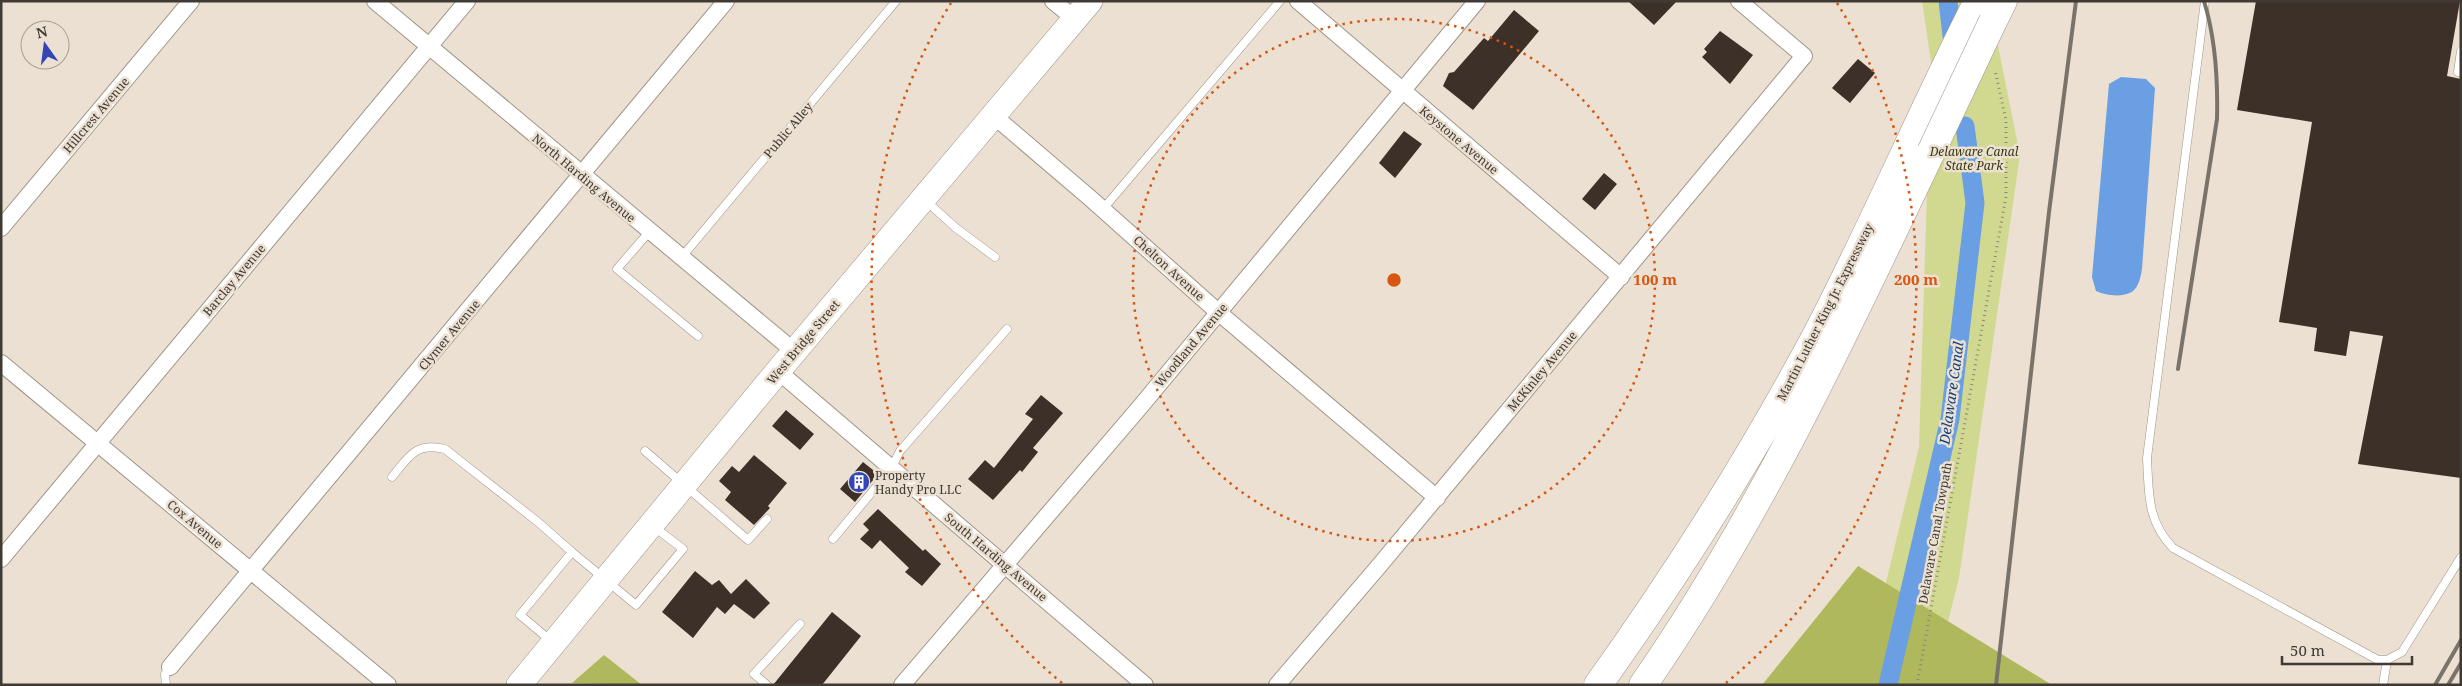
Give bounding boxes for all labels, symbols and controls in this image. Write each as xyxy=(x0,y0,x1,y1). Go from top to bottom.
north arrow xyxy=(20,20,70,70)
text: N xyxy=(34,21,49,42)
street label: Hillcrest Avenue xyxy=(59,73,133,157)
street label: Public Alley xyxy=(760,98,816,161)
street label: Keystone Avenue xyxy=(1416,102,1502,178)
street label: North Harding Avenue xyxy=(529,130,639,226)
park label: Delaware Canal State Park xyxy=(1929,143,2019,174)
street label: Martin Luther King Jr. Expressway xyxy=(1773,220,1877,404)
street label: Chelton Avenue xyxy=(1130,232,1208,304)
street label: Barclay Avenue xyxy=(199,240,269,320)
text: 100 m xyxy=(1633,269,1677,289)
text: 200 m xyxy=(1894,269,1938,289)
centre of rings xyxy=(1385,271,1403,289)
street label: Clymer Avenue xyxy=(414,296,484,374)
street label: West Bridge Street xyxy=(763,296,843,388)
street label: Woodland Avenue xyxy=(1151,299,1231,391)
street label: McKinley Avenue xyxy=(1503,327,1581,415)
water label: Delaware Canal xyxy=(1934,340,1968,447)
street label: Delaware Canal Towpath xyxy=(1914,461,1956,605)
place label: Property Handy Pro LLC xyxy=(875,467,962,498)
building icon: Property Handy Pro LLC xyxy=(847,470,871,494)
street label: Cox Avenue xyxy=(164,496,226,552)
street label: South Harding Avenue xyxy=(941,509,1051,605)
scale bar xyxy=(2282,634,2412,666)
text: 50 m xyxy=(2290,640,2325,660)

